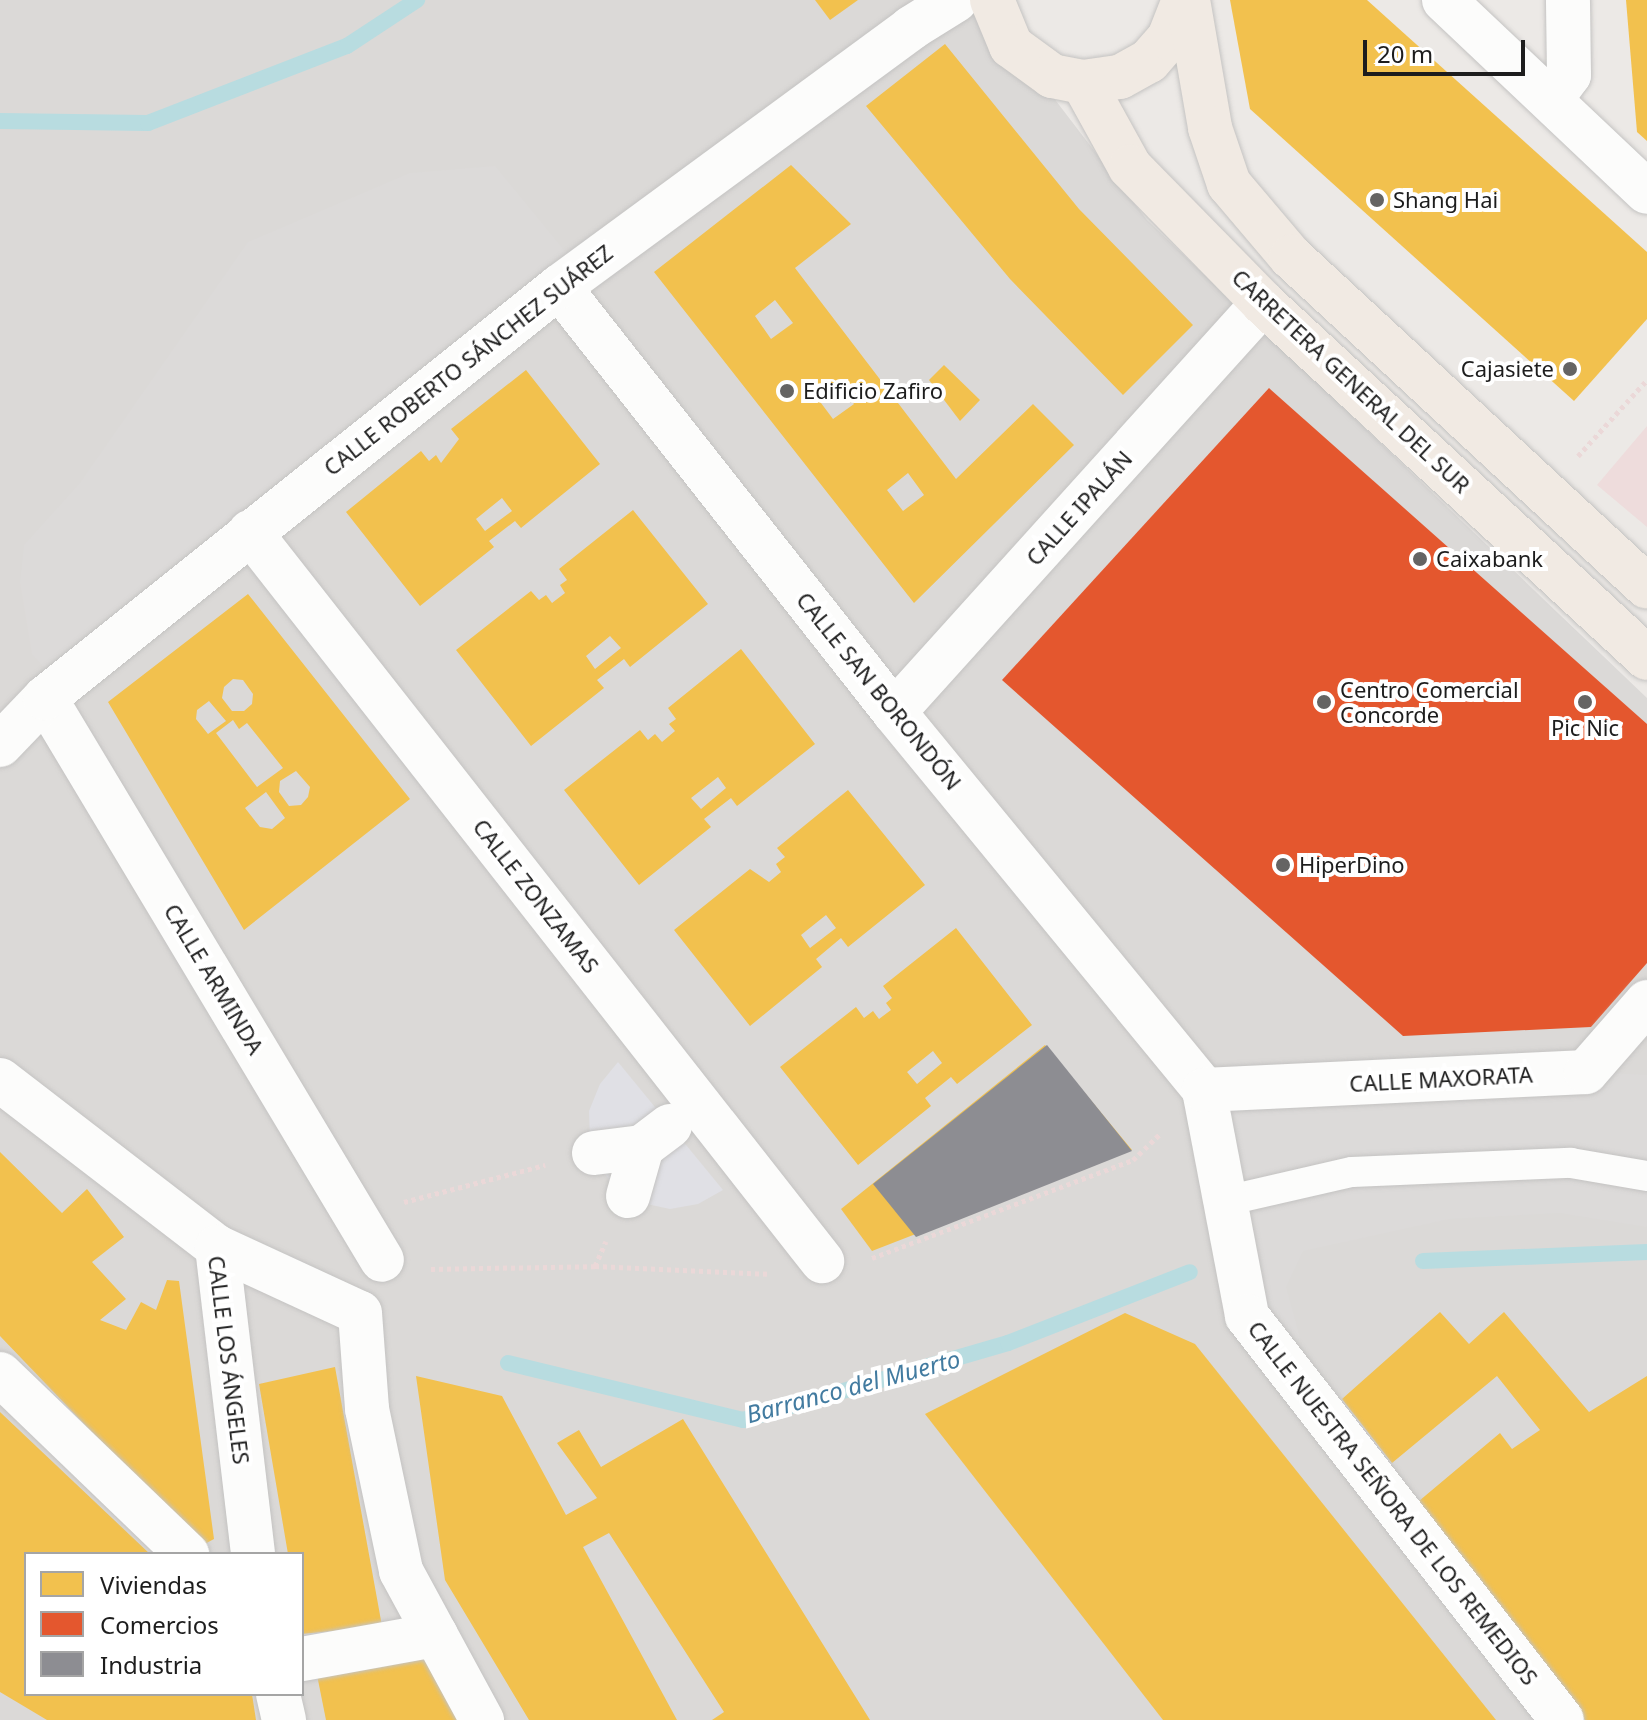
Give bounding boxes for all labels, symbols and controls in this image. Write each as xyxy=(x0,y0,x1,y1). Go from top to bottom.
scale bar xyxy=(1367,24,1529,74)
text: 20 m xyxy=(1377,37,1433,70)
place label: Shang Hai xyxy=(1393,187,1498,213)
marker: Shang Hai xyxy=(1368,191,1386,209)
street label: CALLE ROBERTO SÁNCHEZ SUÁREZ xyxy=(318,239,618,481)
street label: CARRETERA GENERAL DEL SUR xyxy=(1227,264,1475,498)
place label: Cajasiete xyxy=(1461,356,1554,382)
marker: Cajasiete xyxy=(1561,360,1579,378)
place label: Edificio Zafiro xyxy=(803,378,943,404)
marker: Edificio Zafiro xyxy=(778,382,796,400)
street label: CALLE IPALÁN xyxy=(1021,445,1137,571)
place label: Caixabank xyxy=(1436,546,1543,572)
marker: Caixabank xyxy=(1411,550,1429,568)
street label: CALLE SAN BORONDÓN xyxy=(791,587,967,795)
place label: Centro Comercial Concorde xyxy=(1340,676,1519,728)
marker: Centro Comercial Concorde xyxy=(1315,693,1333,711)
marker: Pic Nic xyxy=(1576,693,1594,711)
place label: Pic Nic xyxy=(1551,715,1619,741)
street label: CALLE ZONZAMAS xyxy=(468,814,604,978)
place label: HiperDino xyxy=(1299,852,1405,878)
marker: HiperDino xyxy=(1274,856,1292,874)
street label: CALLE ARMINDA xyxy=(159,899,269,1059)
street label: CALLE MAXORATA xyxy=(1349,1061,1533,1097)
street label: CALLE LOS ÁNGELES xyxy=(203,1254,255,1466)
street label: CALLE NUESTRA SEÑORA DE LOS REMEDIOS xyxy=(1243,1316,1543,1690)
water label: Barranco del Muerto xyxy=(743,1344,963,1428)
legend xyxy=(24,1552,304,1696)
text: Viviendas xyxy=(100,1568,207,1601)
text: Comercios xyxy=(100,1608,219,1641)
text: Industria xyxy=(100,1648,202,1681)

